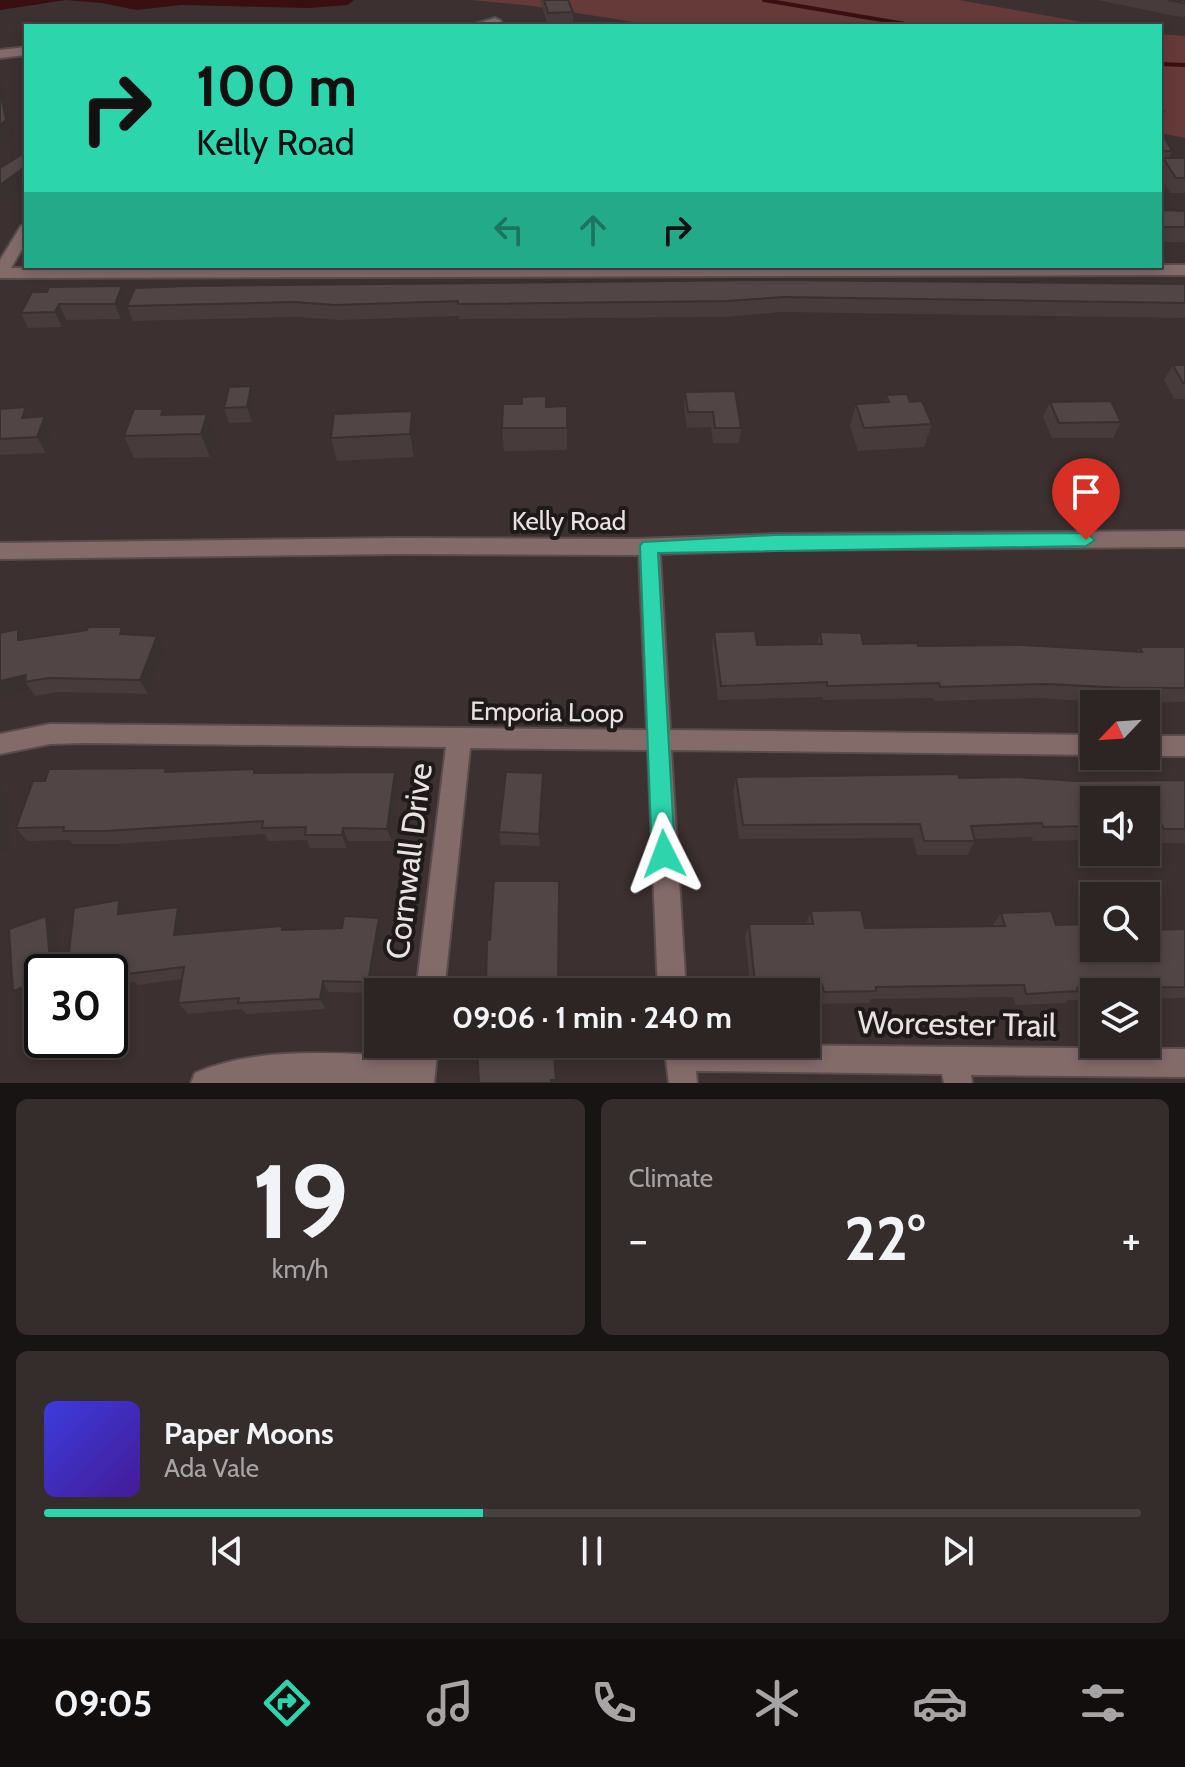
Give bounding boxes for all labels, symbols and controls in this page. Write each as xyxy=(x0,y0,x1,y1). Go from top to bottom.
text: 100 m xyxy=(196,52,357,120)
icon: right xyxy=(64,56,168,160)
text: Kelly Road xyxy=(196,120,355,164)
icon: left xyxy=(487,208,531,252)
icon: ahead xyxy=(571,208,615,252)
icon: right xyxy=(655,208,699,252)
pin xyxy=(1052,458,1120,540)
icon: arrive xyxy=(1064,470,1108,514)
street label: Kelly Road xyxy=(512,505,626,537)
north arrow xyxy=(1080,690,1160,770)
map controls xyxy=(1080,690,1160,1058)
street label: Emporia Loop xyxy=(470,695,624,729)
street label: Cornwall Drive xyxy=(377,761,440,961)
button: sound xyxy=(1080,786,1160,866)
position arrow xyxy=(622,812,706,896)
button: search xyxy=(1080,882,1160,962)
speed limit sign: 30 xyxy=(24,954,128,1058)
button: layers xyxy=(1080,978,1160,1058)
text: 09:06 · 1 min · 240 m xyxy=(452,999,732,1036)
street label: Worcester Trail xyxy=(857,1002,1057,1045)
text: 19 xyxy=(252,1138,349,1264)
text: Climate xyxy=(629,1162,713,1194)
text: 22° xyxy=(844,1202,925,1275)
text: − xyxy=(629,1213,648,1266)
text: + xyxy=(1122,1213,1141,1266)
text: km/h xyxy=(272,1253,329,1285)
text: Paper Moons xyxy=(164,1415,334,1452)
text: Ada Vale xyxy=(164,1452,259,1484)
icon: previous xyxy=(205,1529,249,1573)
icon: pause xyxy=(570,1529,614,1573)
icon: next xyxy=(936,1529,980,1573)
icon: directions xyxy=(259,1675,315,1731)
icon: music xyxy=(422,1675,478,1731)
icon: phone xyxy=(586,1675,642,1731)
icon: climate xyxy=(749,1675,805,1731)
icon: car xyxy=(912,1675,968,1731)
icon: filters xyxy=(1075,1675,1131,1731)
text: 09:05 xyxy=(54,1681,152,1725)

